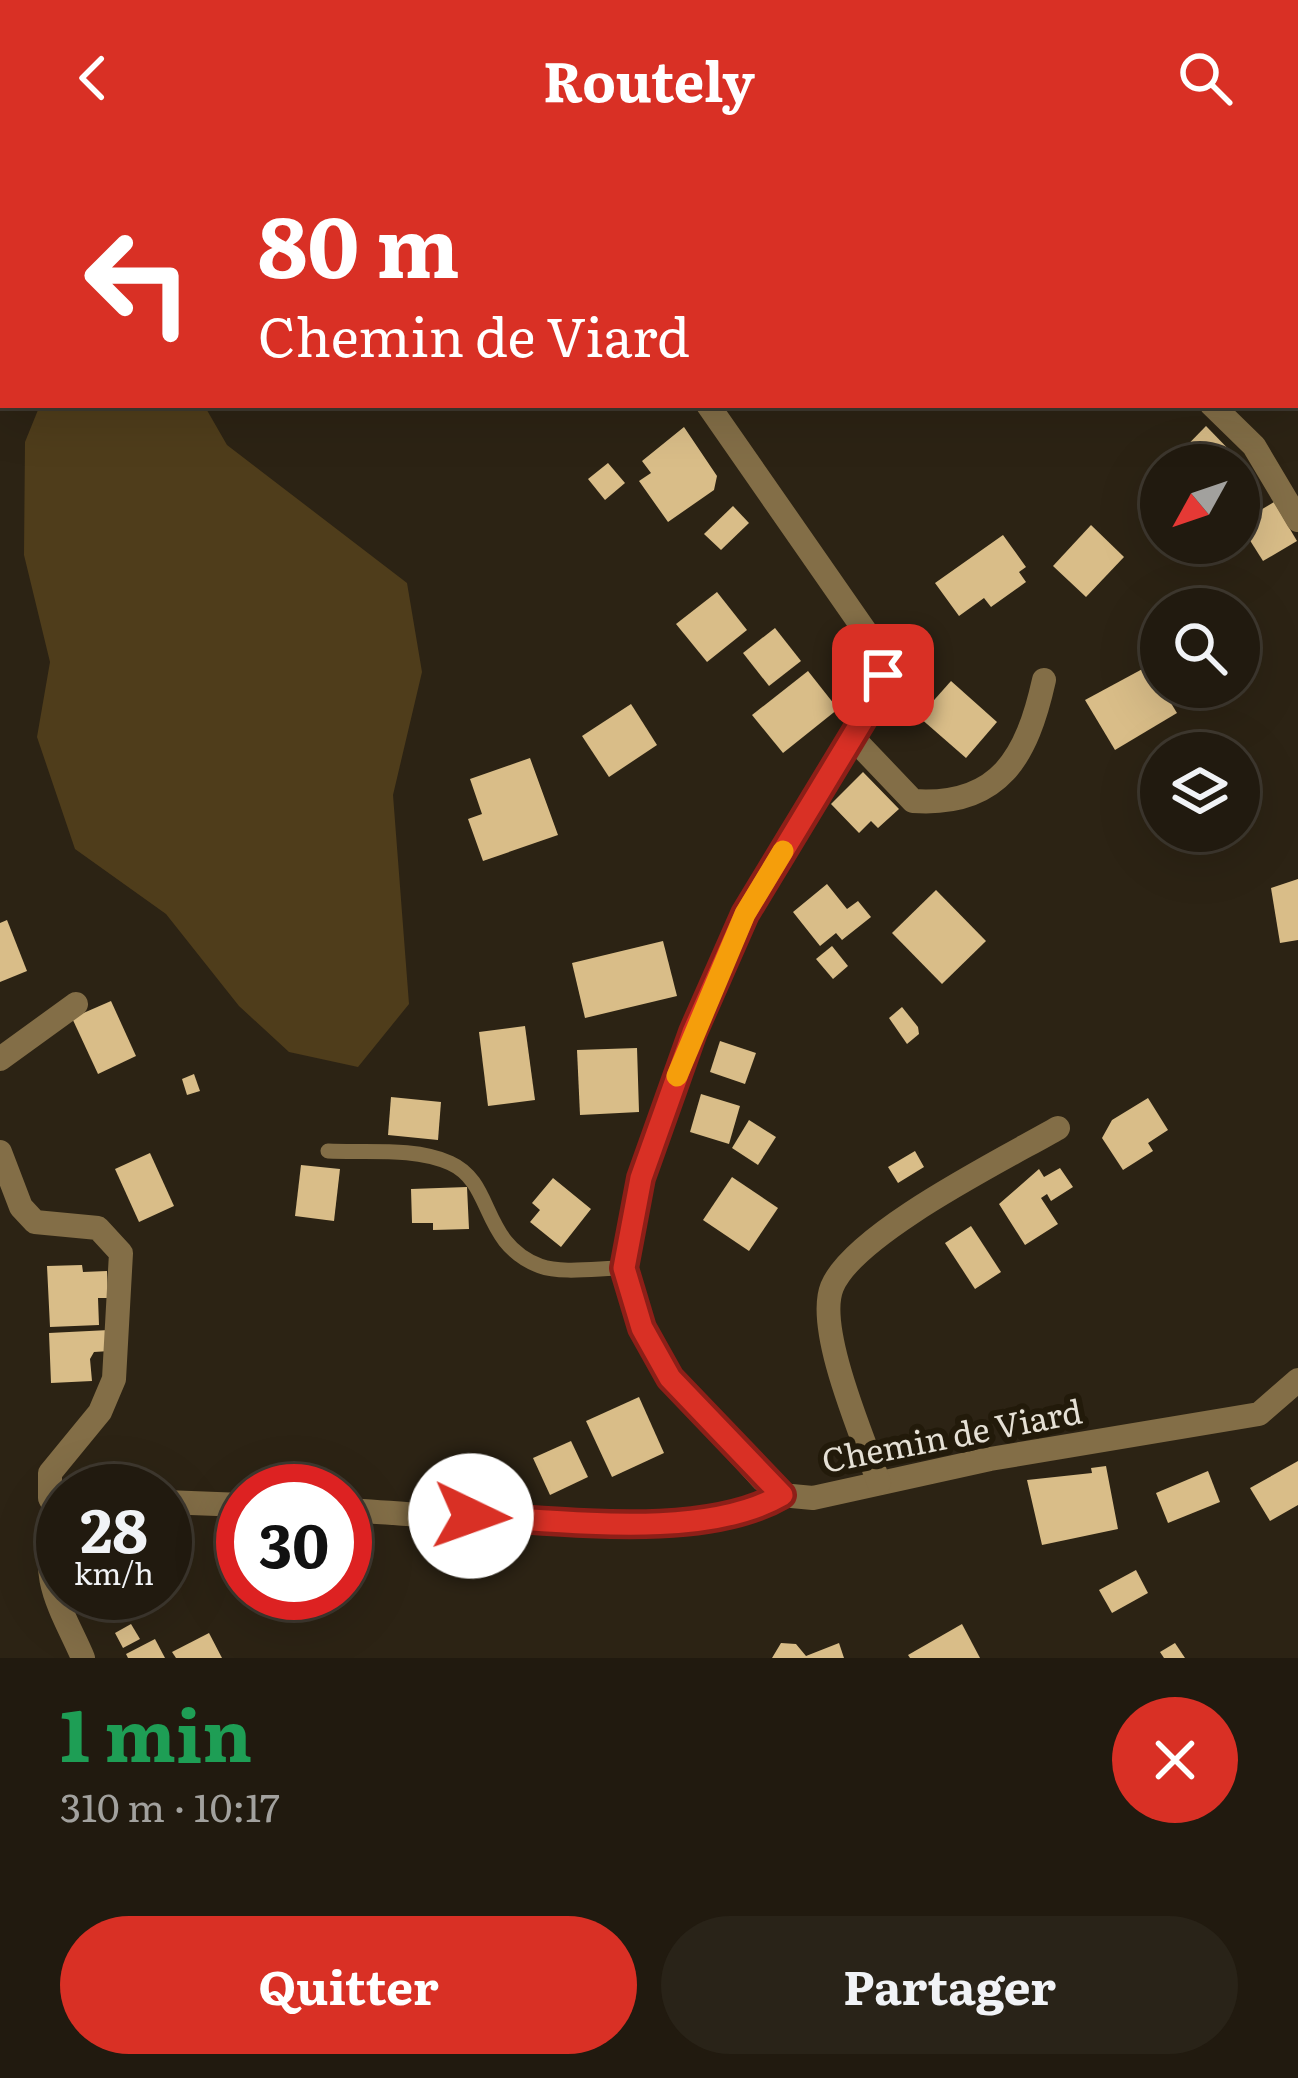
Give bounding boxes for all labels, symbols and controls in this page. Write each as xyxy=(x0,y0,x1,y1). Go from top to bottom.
text: Routely xyxy=(543,38,755,119)
icon: back xyxy=(60,45,126,111)
icon: search xyxy=(1172,45,1238,111)
text: 80 m xyxy=(258,179,460,304)
icon: left xyxy=(60,204,216,360)
text: Chemin de Viard xyxy=(258,293,690,374)
north arrow xyxy=(1140,444,1260,564)
map controls xyxy=(1140,444,1260,852)
button: search xyxy=(1140,588,1260,708)
pin xyxy=(832,624,934,726)
icon: arrive xyxy=(850,642,916,708)
button: layers xyxy=(1140,732,1260,852)
street label: Chemin de Viard xyxy=(817,1384,1086,1483)
position arrow xyxy=(408,1453,534,1579)
speed limit sign: 30 xyxy=(216,1464,372,1620)
text: 28 xyxy=(80,1482,148,1571)
text: km/h xyxy=(74,1550,154,1594)
text: 1 min xyxy=(60,1677,252,1784)
button: close xyxy=(1112,1697,1238,1823)
text: 310 m · 10:17 xyxy=(60,1776,280,1834)
button: Quitter xyxy=(60,1916,637,2054)
button: Partager xyxy=(661,1916,1238,2054)

